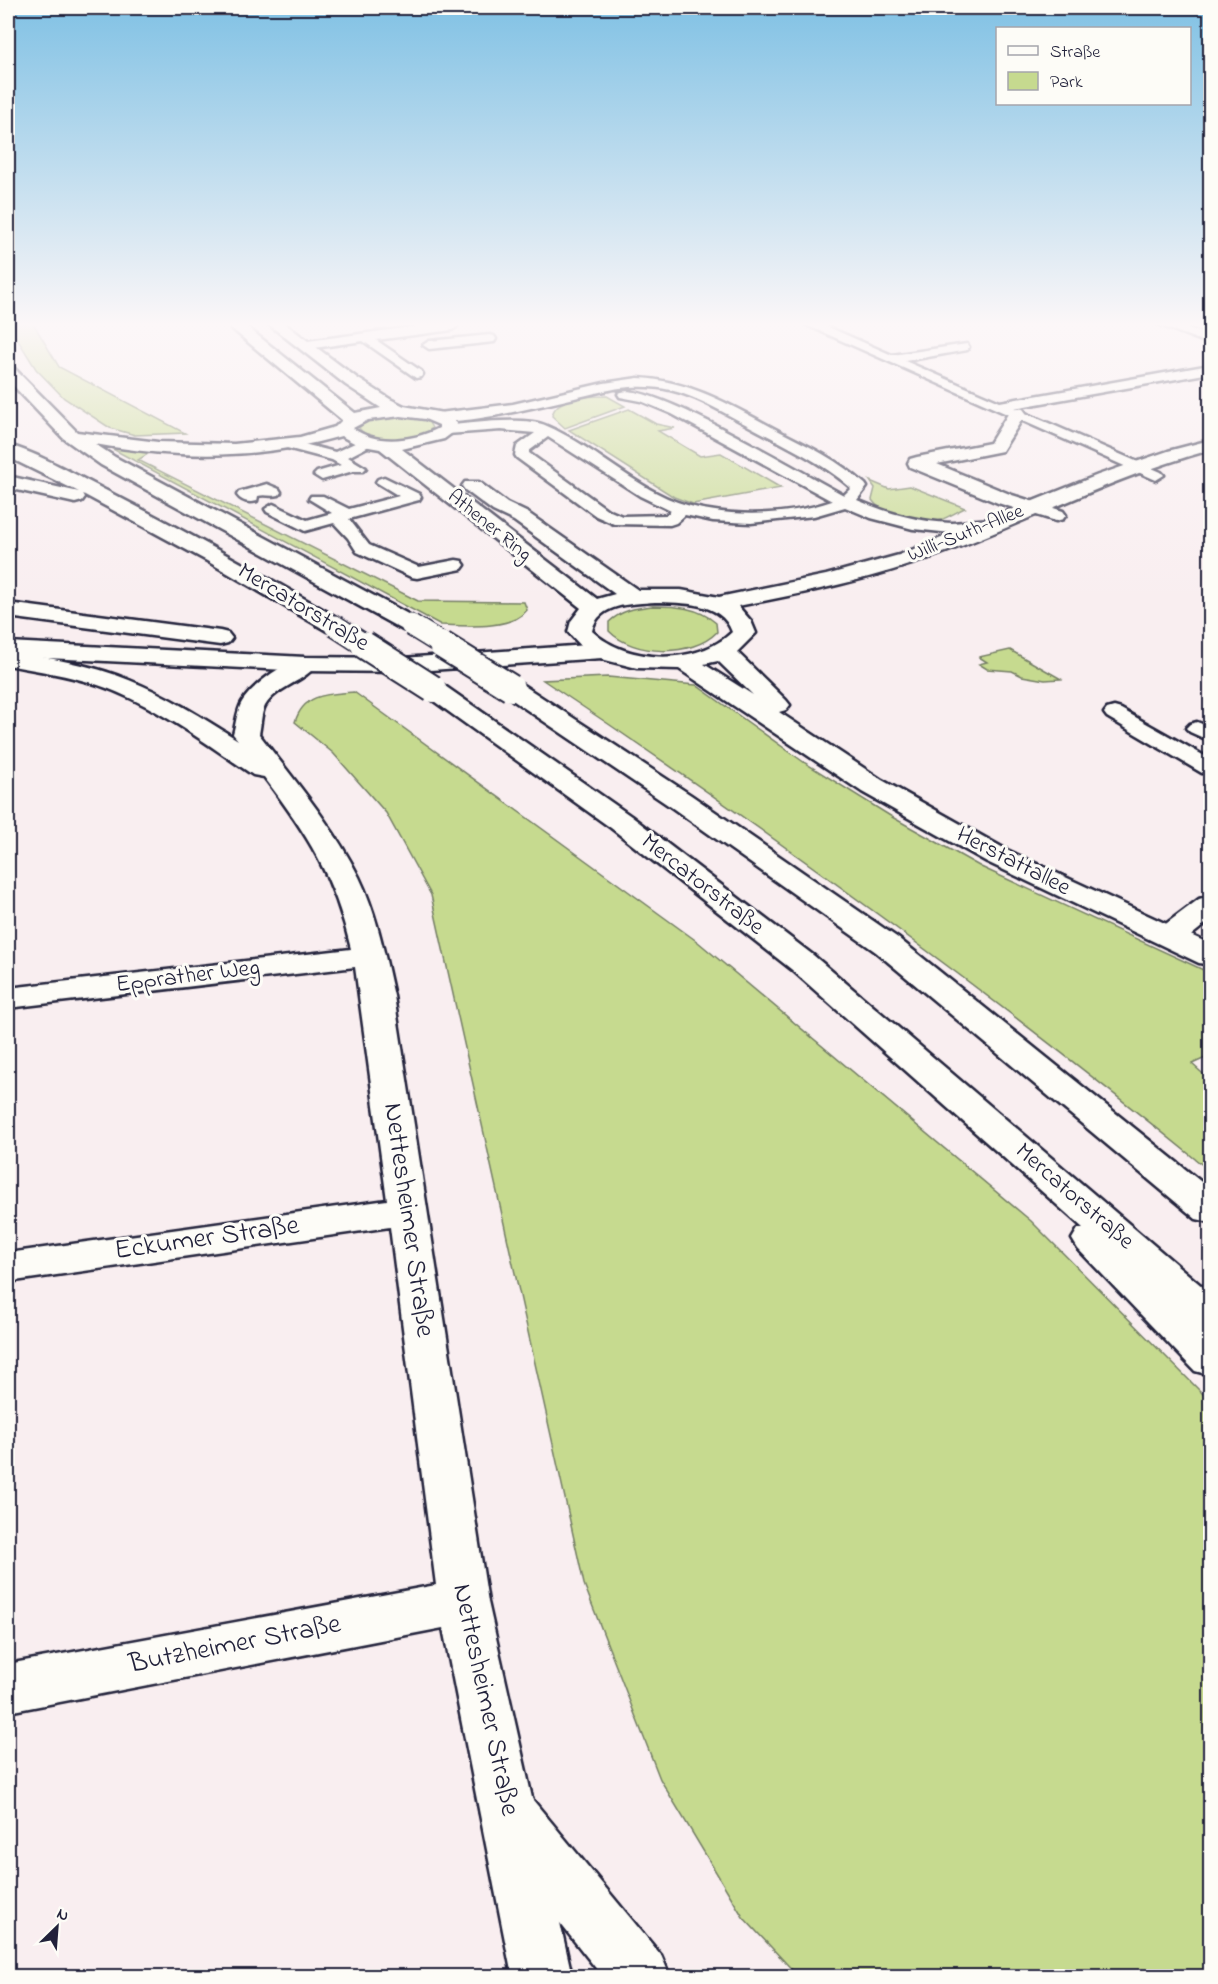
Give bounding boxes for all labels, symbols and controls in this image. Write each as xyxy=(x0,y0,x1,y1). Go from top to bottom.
legend xyxy=(996,27,1191,105)
text: Straße xyxy=(1050,40,1101,66)
text: Park xyxy=(1050,70,1083,96)
street label: Athener Ring xyxy=(440,483,537,570)
street label: Willi-Suth-Allee xyxy=(904,498,1028,570)
street label: Mercatorstraße xyxy=(230,555,376,661)
street label: Herstattallee xyxy=(950,818,1076,906)
street label: Mercatorstraße xyxy=(633,826,771,945)
street label: Epprather Weg xyxy=(114,951,262,1003)
street label: Nettesheimer Straße xyxy=(371,1100,445,1340)
street label: Mercatorstraße xyxy=(1007,1135,1142,1259)
street label: Eckumer Straße xyxy=(112,1206,302,1272)
street label: Nettesheimer Straße xyxy=(440,1580,530,1820)
street label: Butzheimer Straße xyxy=(125,1604,345,1686)
north arrow xyxy=(27,1897,87,1957)
text: N xyxy=(53,1902,73,1928)

